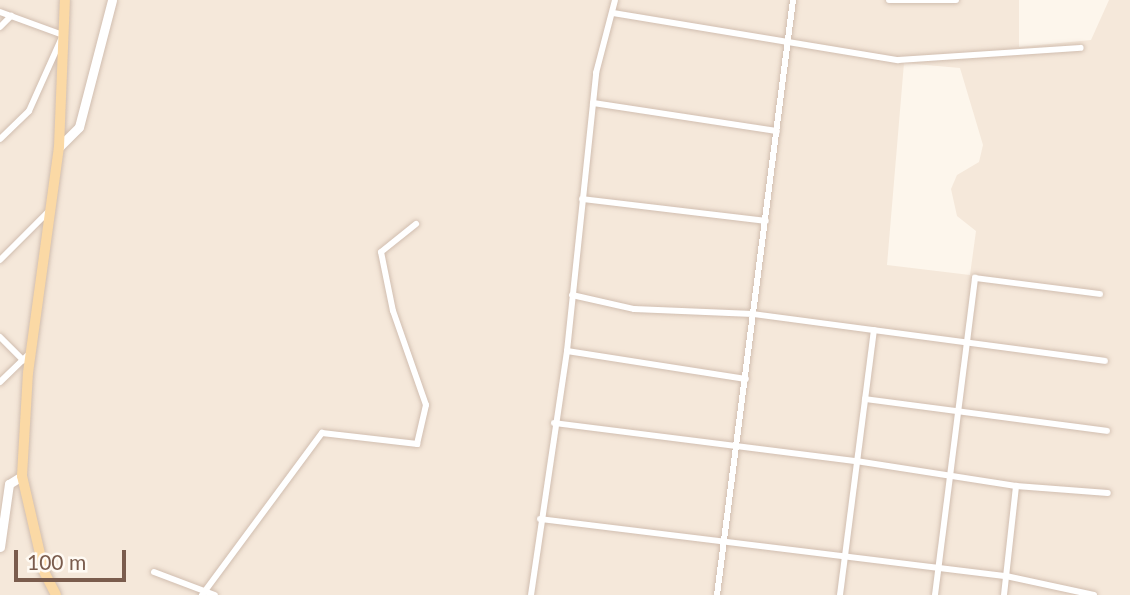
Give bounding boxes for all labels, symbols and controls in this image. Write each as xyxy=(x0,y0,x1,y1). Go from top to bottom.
scale bar xyxy=(18,536,130,580)
text: 100 m xyxy=(27,549,86,574)

